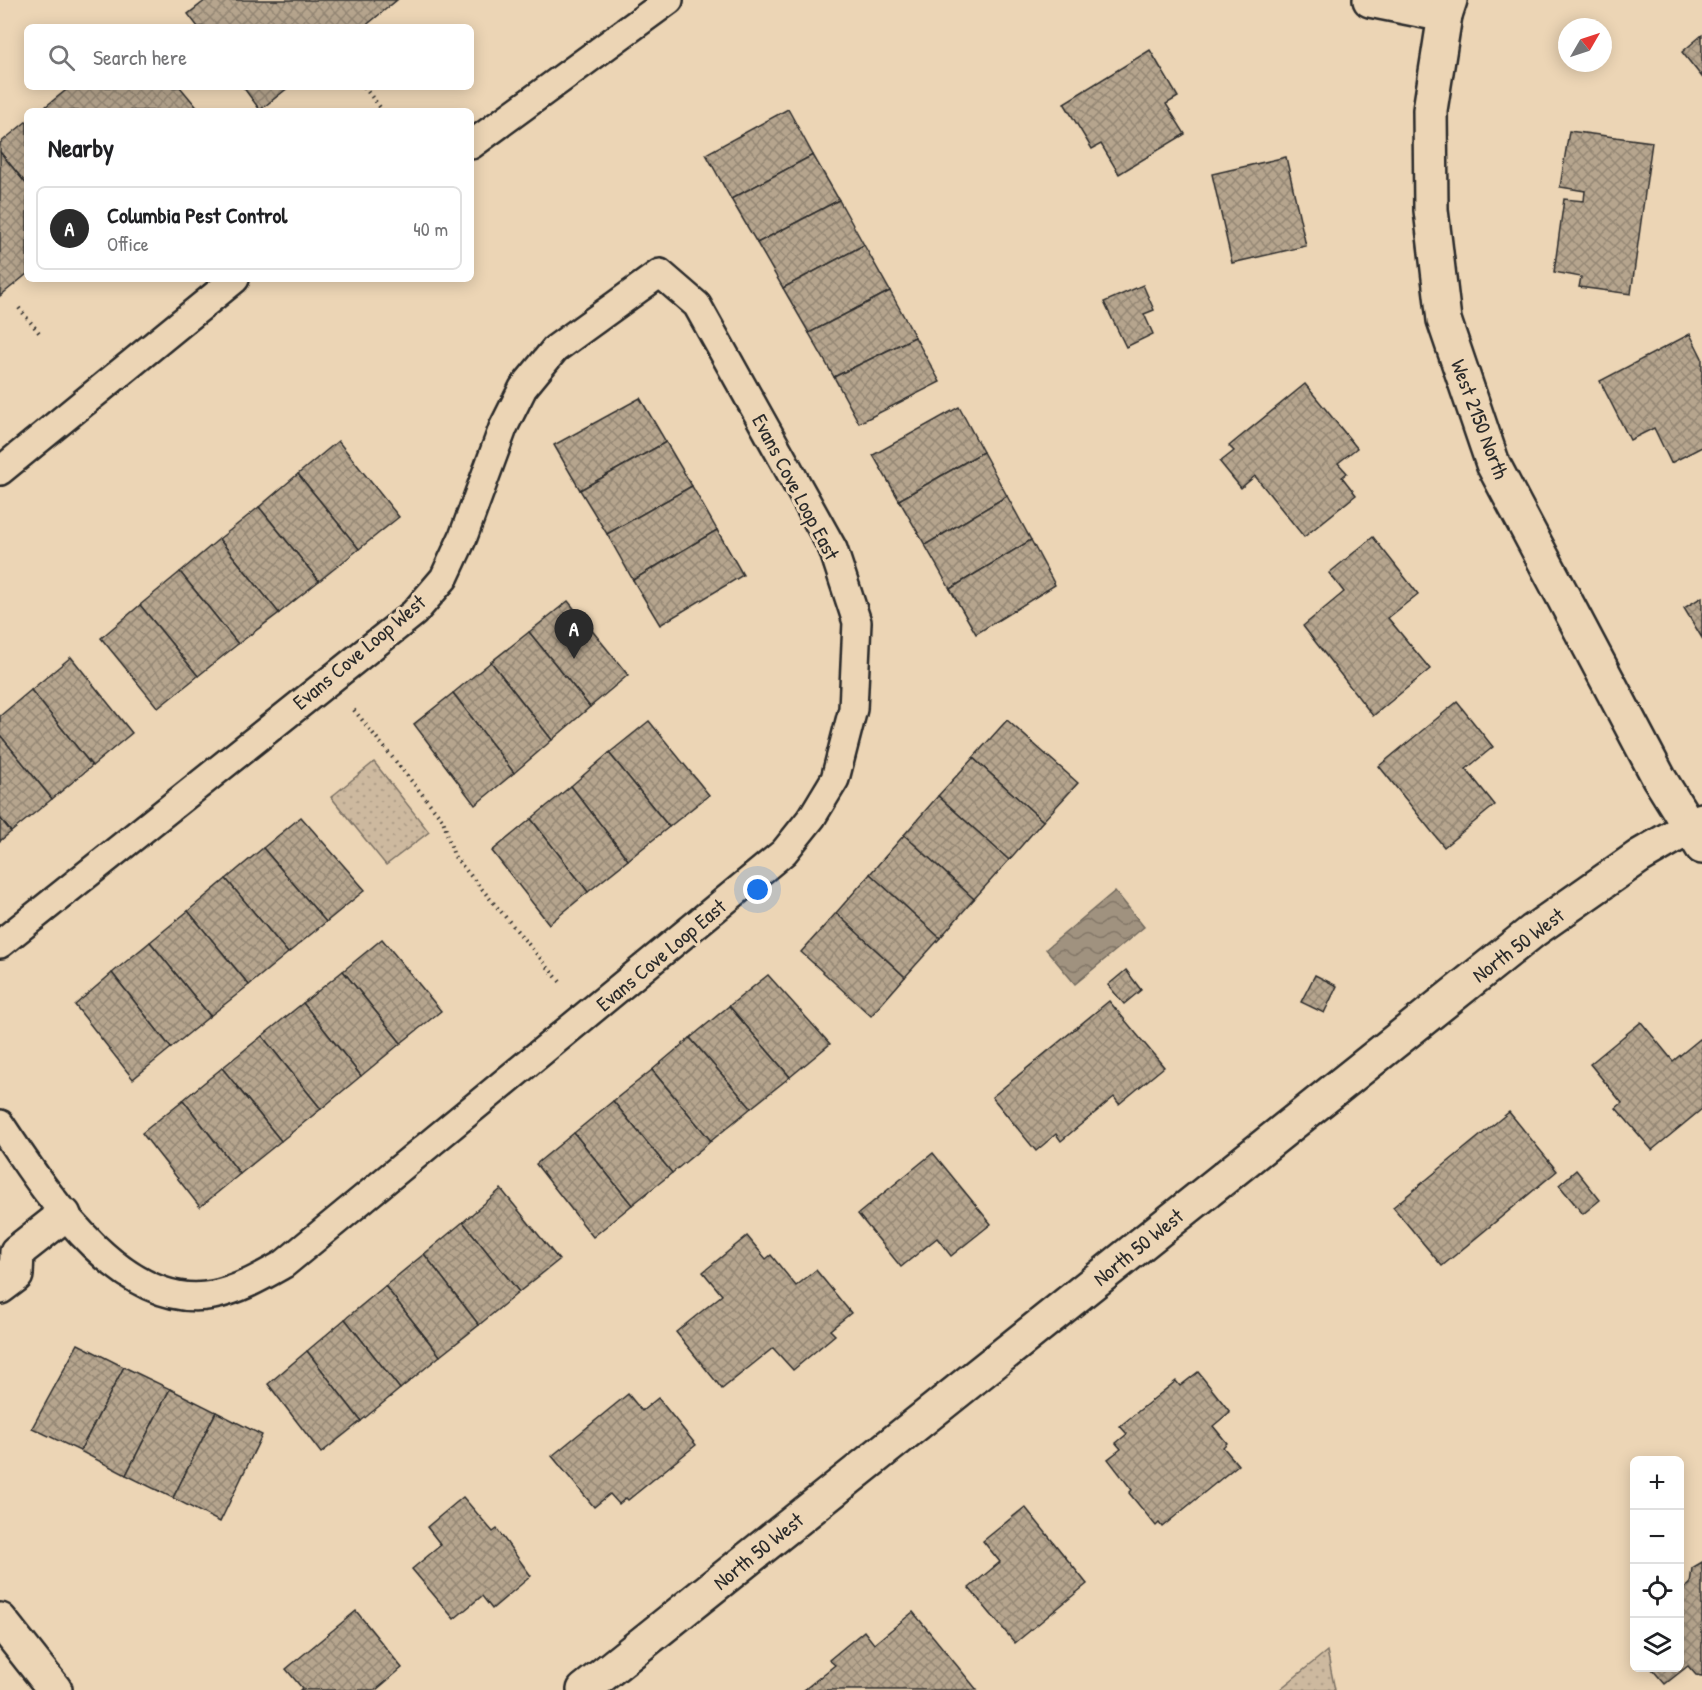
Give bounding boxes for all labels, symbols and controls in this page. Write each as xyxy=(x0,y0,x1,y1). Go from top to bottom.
north arrow xyxy=(1558,18,1612,72)
search box xyxy=(24,24,474,90)
icon: search xyxy=(45,41,78,74)
text: Search here xyxy=(93,42,187,72)
text: Nearby xyxy=(48,130,114,165)
text: Columbia Pest Control xyxy=(107,200,287,230)
text: A xyxy=(65,215,74,242)
text: 40 m xyxy=(413,215,448,242)
text: Office xyxy=(107,230,149,257)
street label: West 2150 North xyxy=(1444,355,1516,483)
street label: Evans Cove Loop East xyxy=(745,409,847,566)
street label: Evans Cove Loop West xyxy=(286,587,432,716)
pin: A xyxy=(554,610,594,659)
your location xyxy=(743,875,772,904)
street label: Evans Cove Loop East xyxy=(590,892,733,1018)
street label: North 50 West xyxy=(1466,900,1571,989)
street label: North 50 West xyxy=(1087,1201,1190,1292)
map controls xyxy=(1630,1456,1684,1672)
button: + xyxy=(1630,1456,1684,1510)
street label: North 50 West xyxy=(707,1505,810,1596)
button: − xyxy=(1630,1510,1684,1564)
button: locate xyxy=(1630,1564,1684,1618)
button: layers xyxy=(1630,1618,1684,1672)

